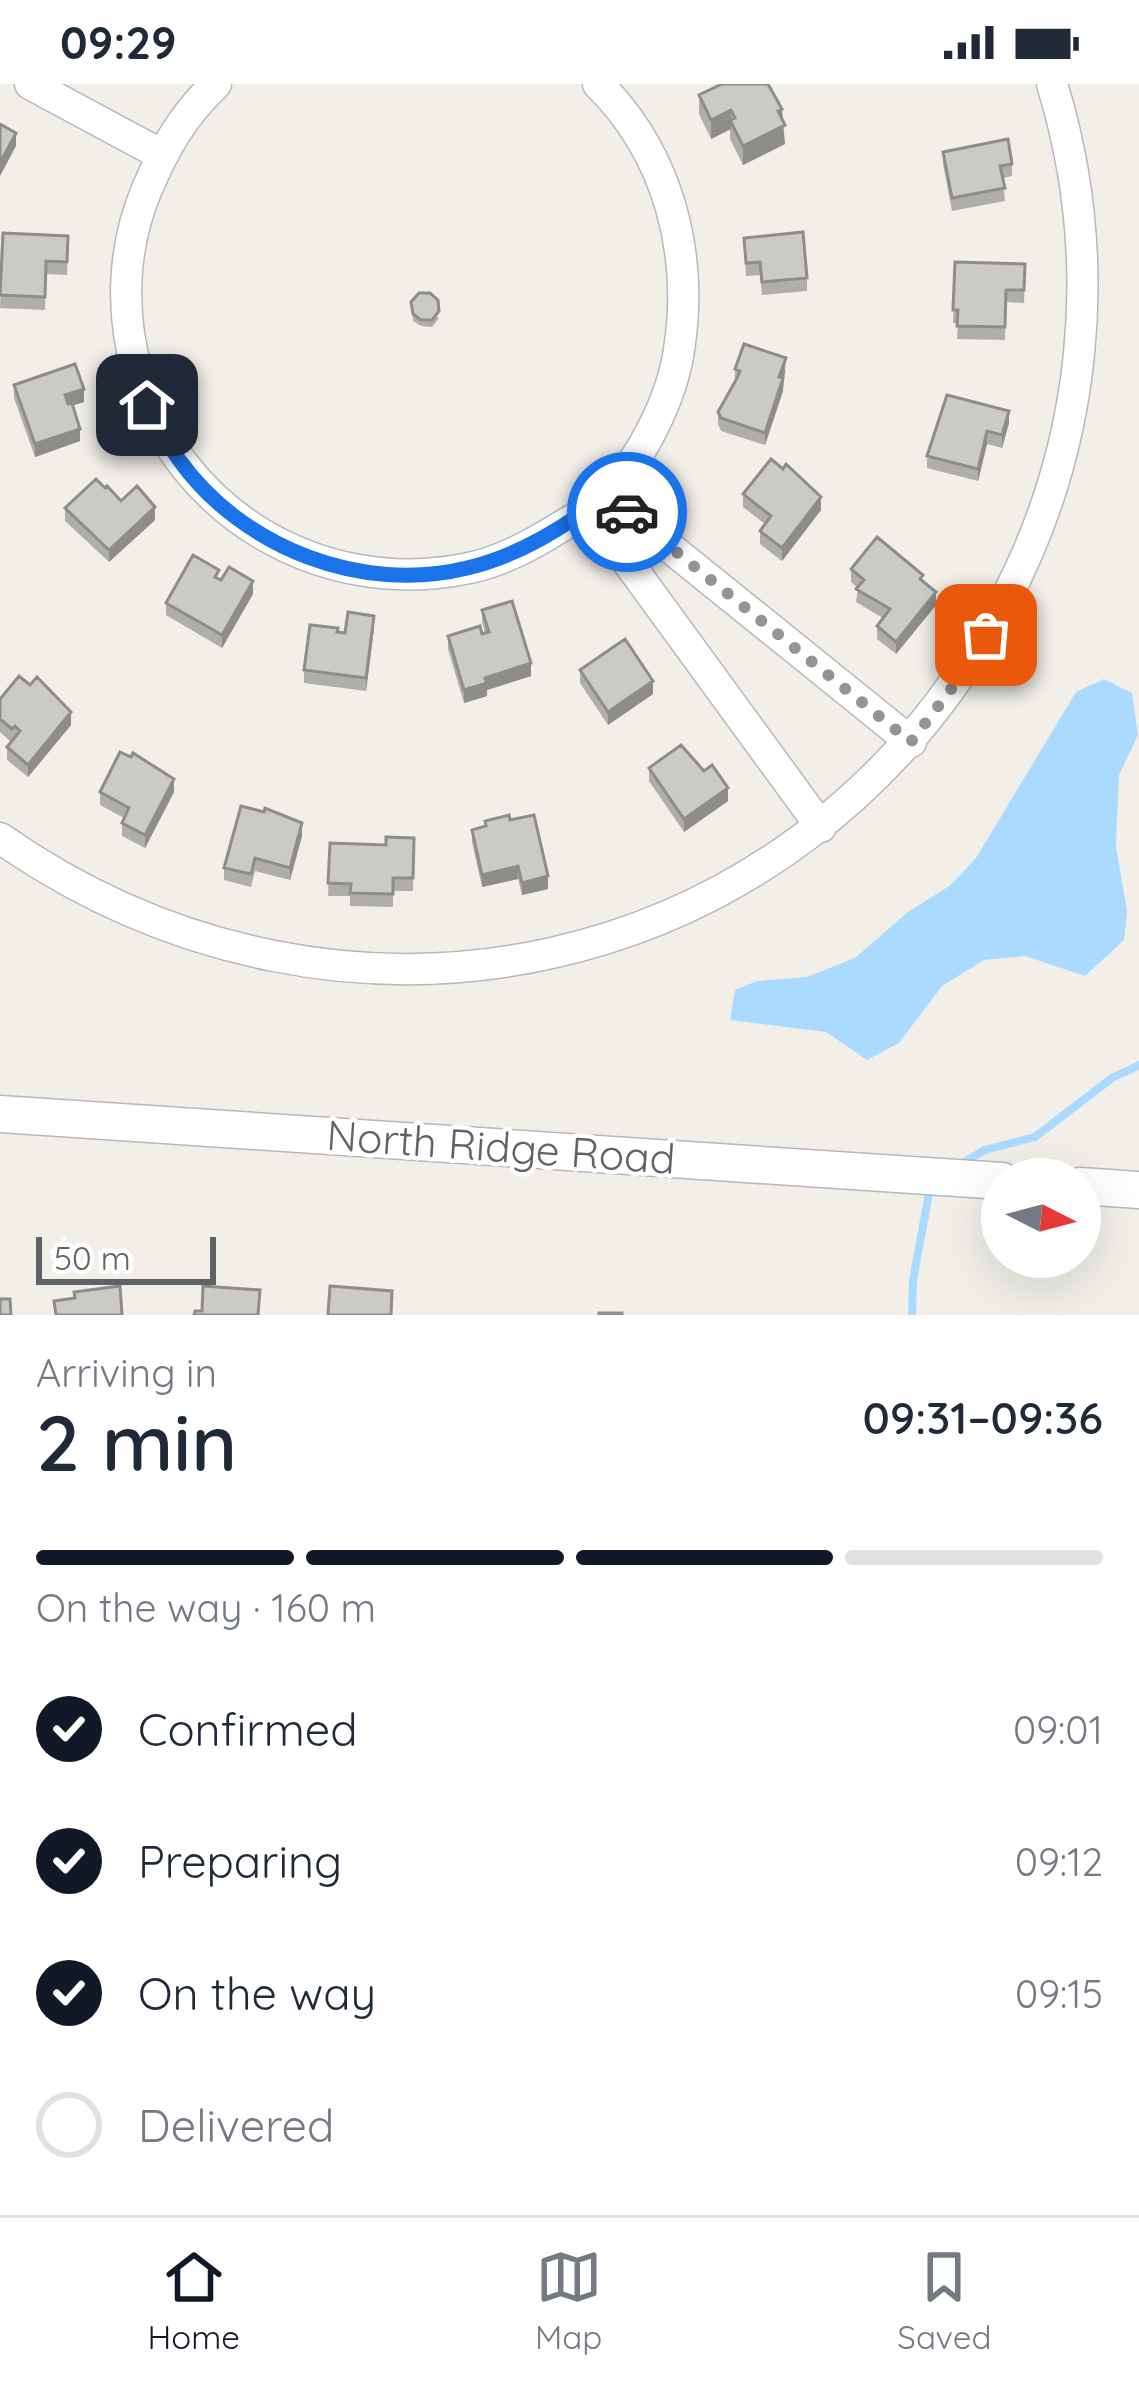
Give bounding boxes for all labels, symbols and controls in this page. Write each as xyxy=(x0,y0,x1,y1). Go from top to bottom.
text: 09:29 xyxy=(60,14,177,70)
pin xyxy=(96,354,198,456)
icon: home xyxy=(114,372,180,438)
courier xyxy=(567,452,687,572)
icon: car xyxy=(594,479,660,545)
pin xyxy=(935,584,1037,686)
icon: bag xyxy=(953,602,1019,668)
street label: North Ridge Road xyxy=(325,1108,677,1185)
north arrow xyxy=(981,1158,1101,1278)
map controls xyxy=(981,1158,1101,1278)
scale bar xyxy=(36,1231,216,1284)
text: 50 m xyxy=(54,1237,131,1278)
text: Arriving in xyxy=(36,1348,217,1397)
text: 09:31–09:36 xyxy=(862,1389,1103,1445)
text: 2 min xyxy=(36,1393,237,1491)
text: On the way · 160 m xyxy=(36,1583,376,1632)
icon: check xyxy=(36,1696,102,1762)
text: Confirmed xyxy=(138,1701,357,1757)
text: 09:01 xyxy=(1013,1705,1103,1754)
icon: check xyxy=(36,1828,102,1894)
text: Preparing xyxy=(138,1833,342,1889)
text: 09:12 xyxy=(1015,1837,1103,1886)
icon: check xyxy=(36,1960,102,2026)
text: On the way xyxy=(138,1965,376,2021)
text: 09:15 xyxy=(1015,1969,1103,2018)
text: Delivered xyxy=(138,2097,334,2153)
tab: Home xyxy=(148,2244,240,2357)
tab: Map xyxy=(535,2244,602,2357)
tab: Saved xyxy=(897,2244,991,2357)

